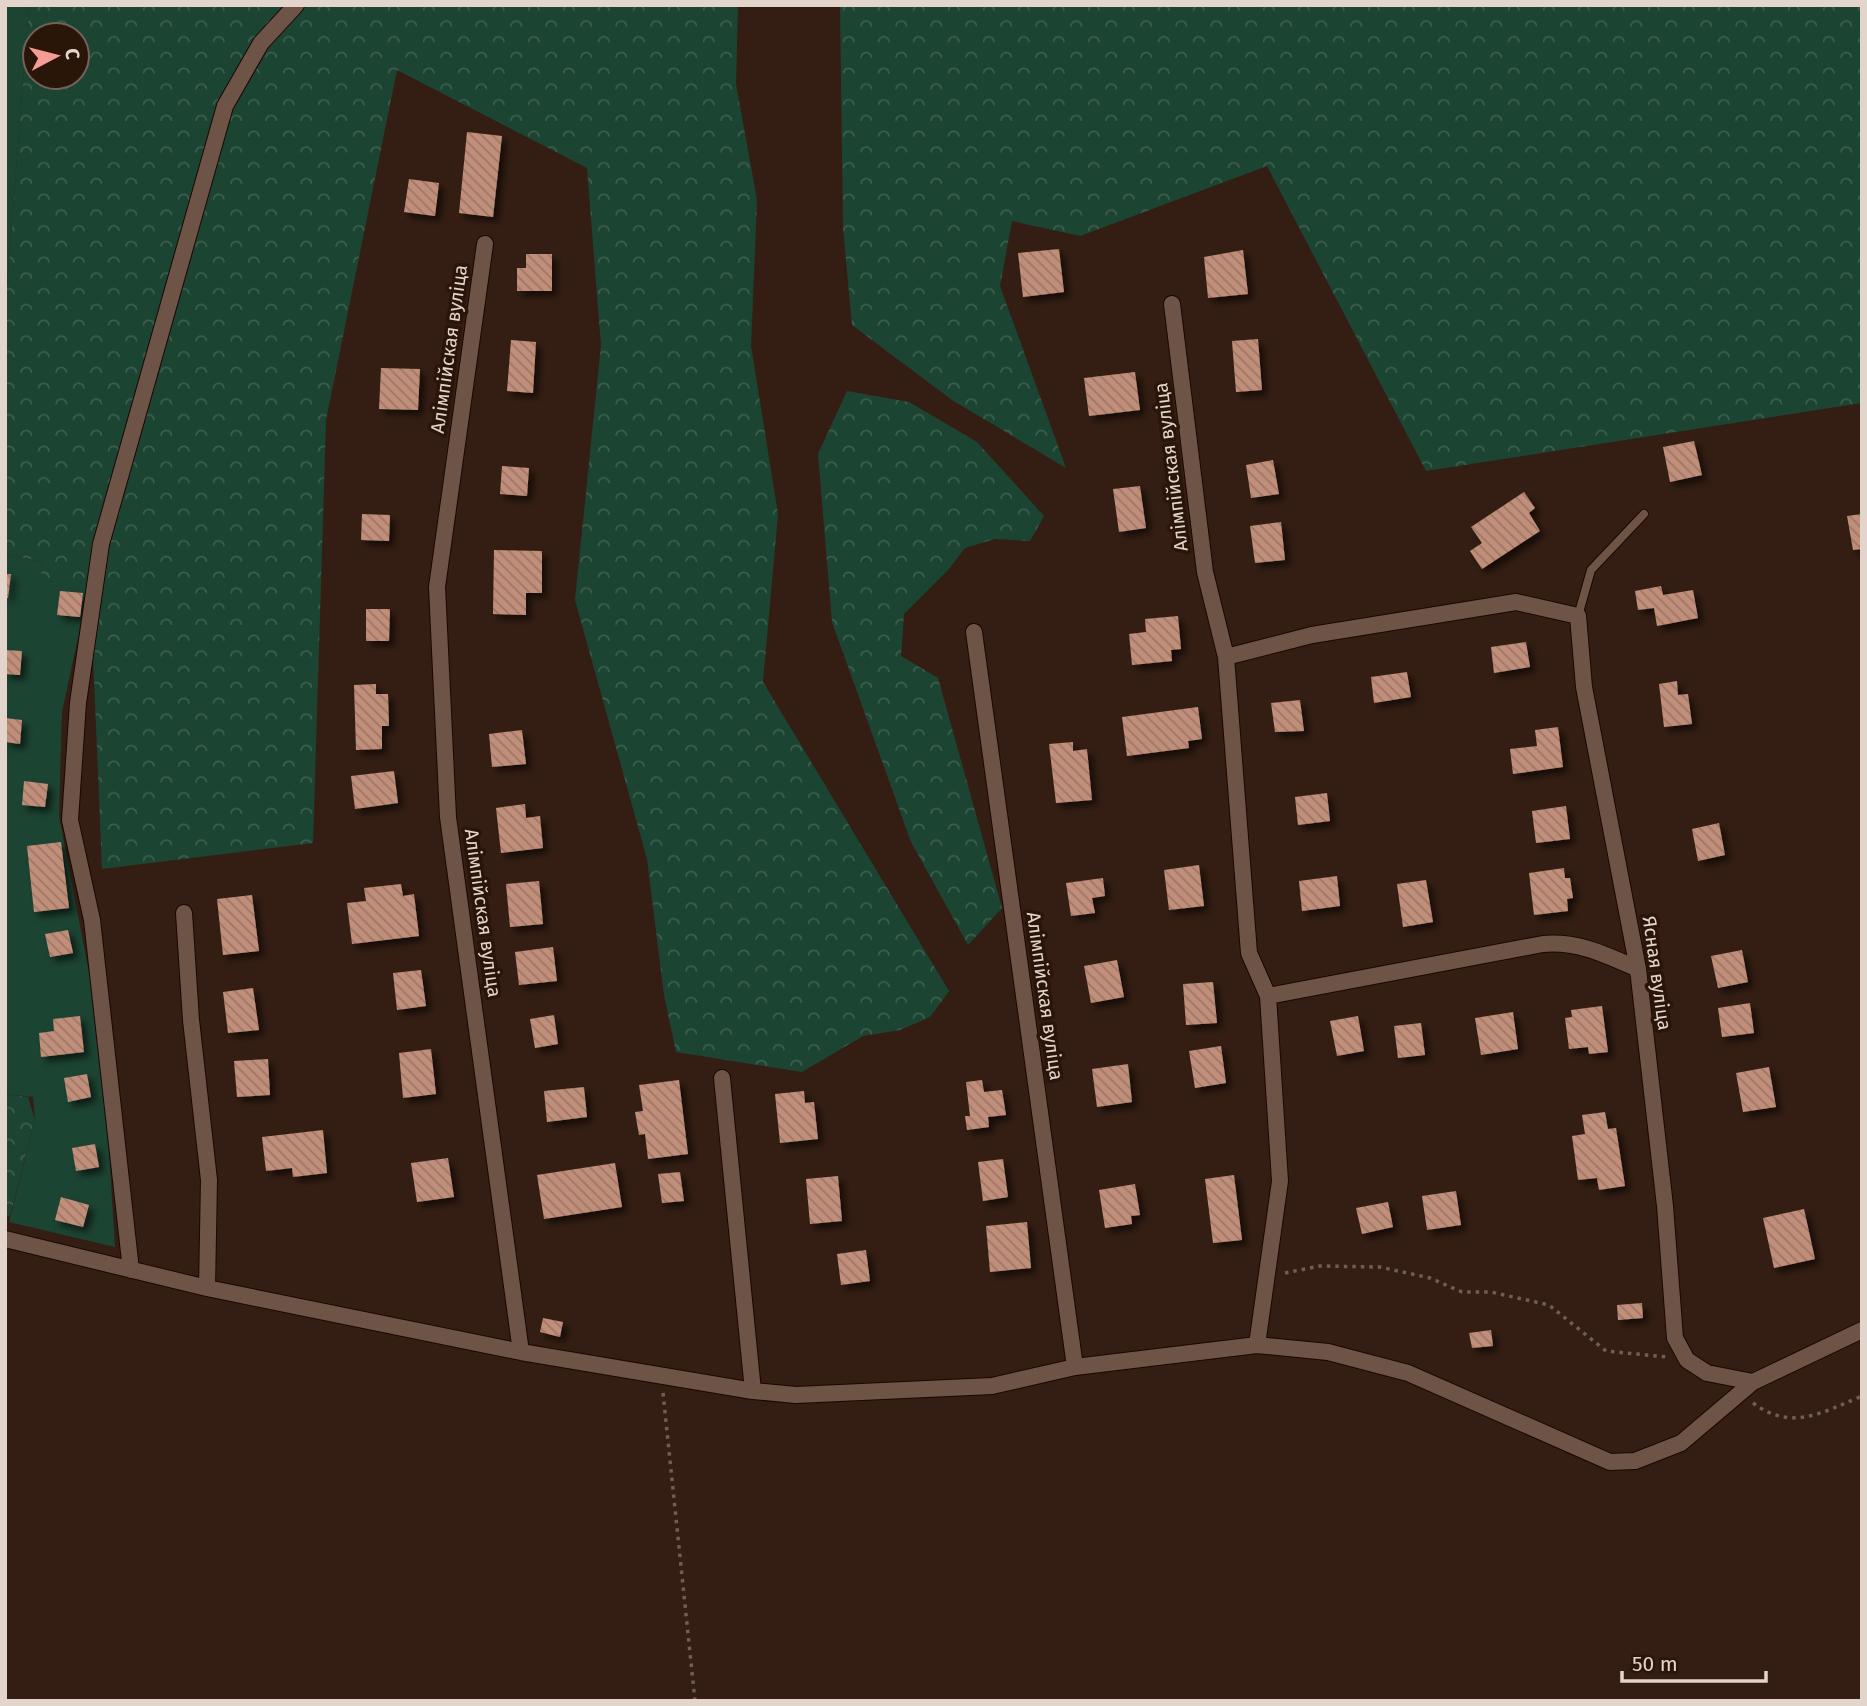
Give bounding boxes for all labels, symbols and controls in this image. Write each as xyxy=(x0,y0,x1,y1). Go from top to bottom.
north arrow xyxy=(21,21,91,91)
text: С xyxy=(60,47,84,61)
street label: Алімпійская вуліца xyxy=(426,263,472,435)
street label: Алімпійская вуліца xyxy=(1149,381,1193,553)
street label: Алімпійская вуліца xyxy=(460,827,506,999)
street label: Алімпійская вуліца xyxy=(1022,910,1068,1082)
street label: Ясная вуліца xyxy=(1638,914,1676,1032)
scale bar xyxy=(1622,1640,1766,1684)
text: 50 m xyxy=(1632,1651,1678,1677)

